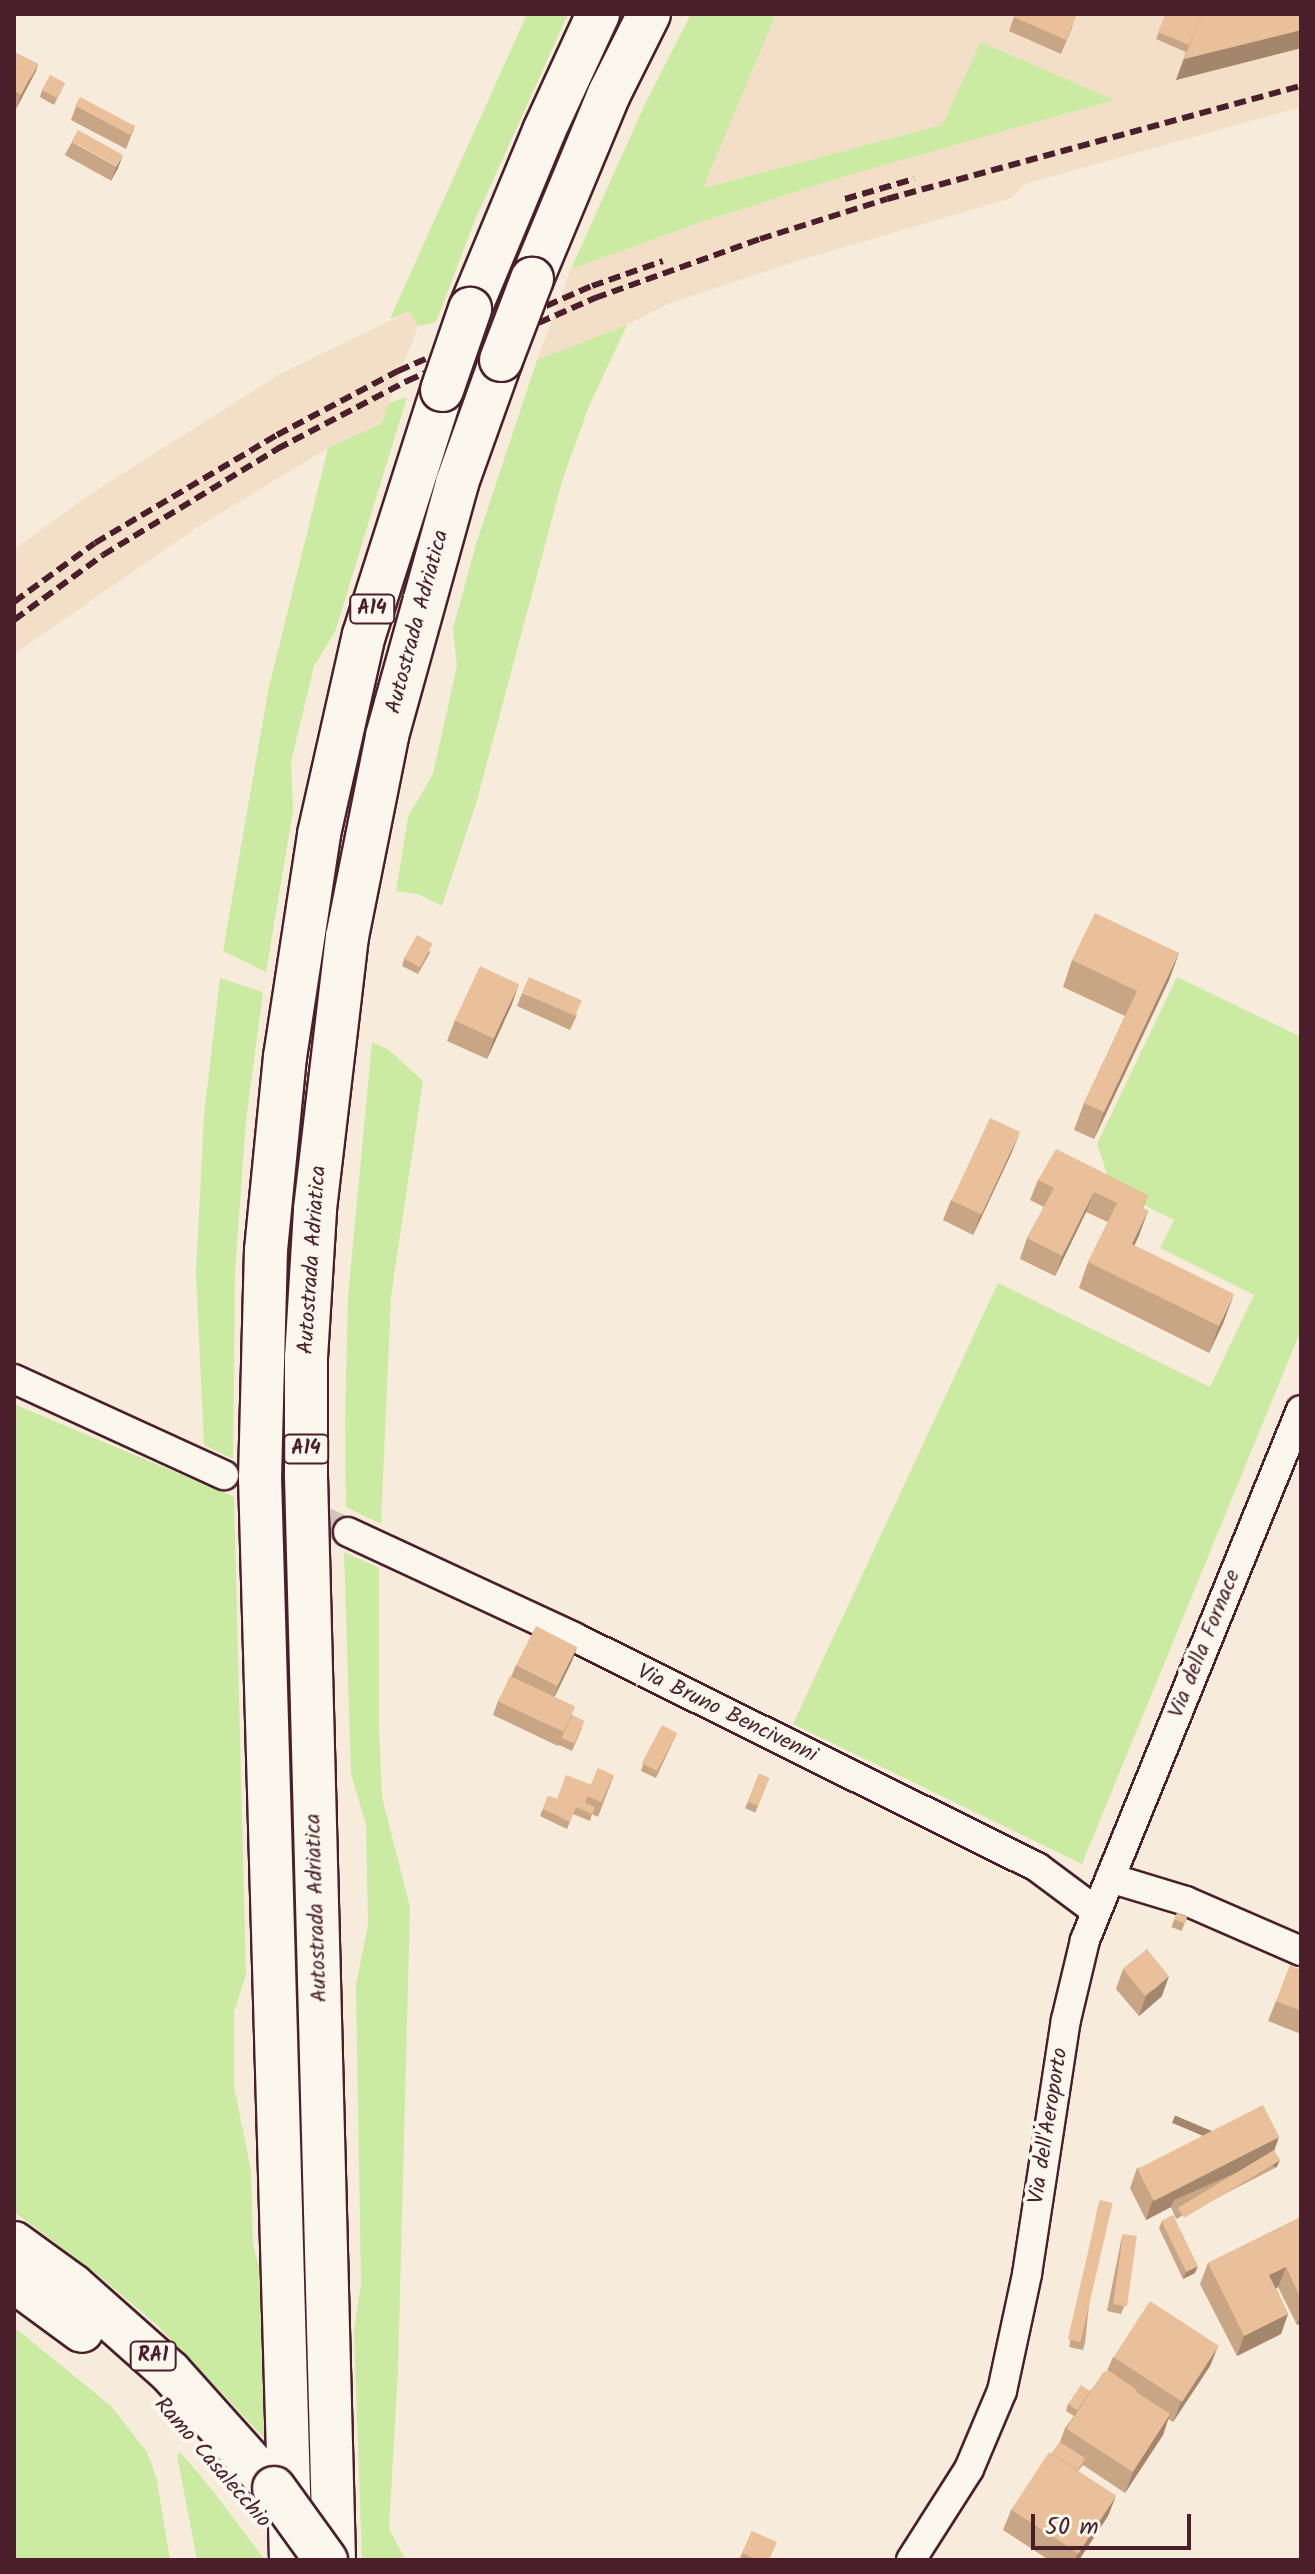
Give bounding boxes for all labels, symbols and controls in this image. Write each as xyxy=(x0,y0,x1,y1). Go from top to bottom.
street label: Autostrada Adriatica xyxy=(381,527,455,717)
road number: A14 xyxy=(348,593,396,625)
street label: Autostrada Adriatica xyxy=(293,1165,333,1355)
road number: A14 xyxy=(282,1433,330,1465)
street label: Via della Fornace xyxy=(1163,1566,1247,1722)
street label: Via Bruno Bencivenni xyxy=(633,1659,821,1769)
street label: Autostrada Adriatica xyxy=(301,1813,333,2003)
street label: Via dell'Aeroporto xyxy=(1024,2046,1074,2206)
road number: RA1 xyxy=(129,2340,177,2372)
street label: Ramo Casalecchio xyxy=(148,2392,276,2534)
scale bar xyxy=(1035,2498,1195,2548)
text: 50 m xyxy=(1045,2508,1099,2547)

